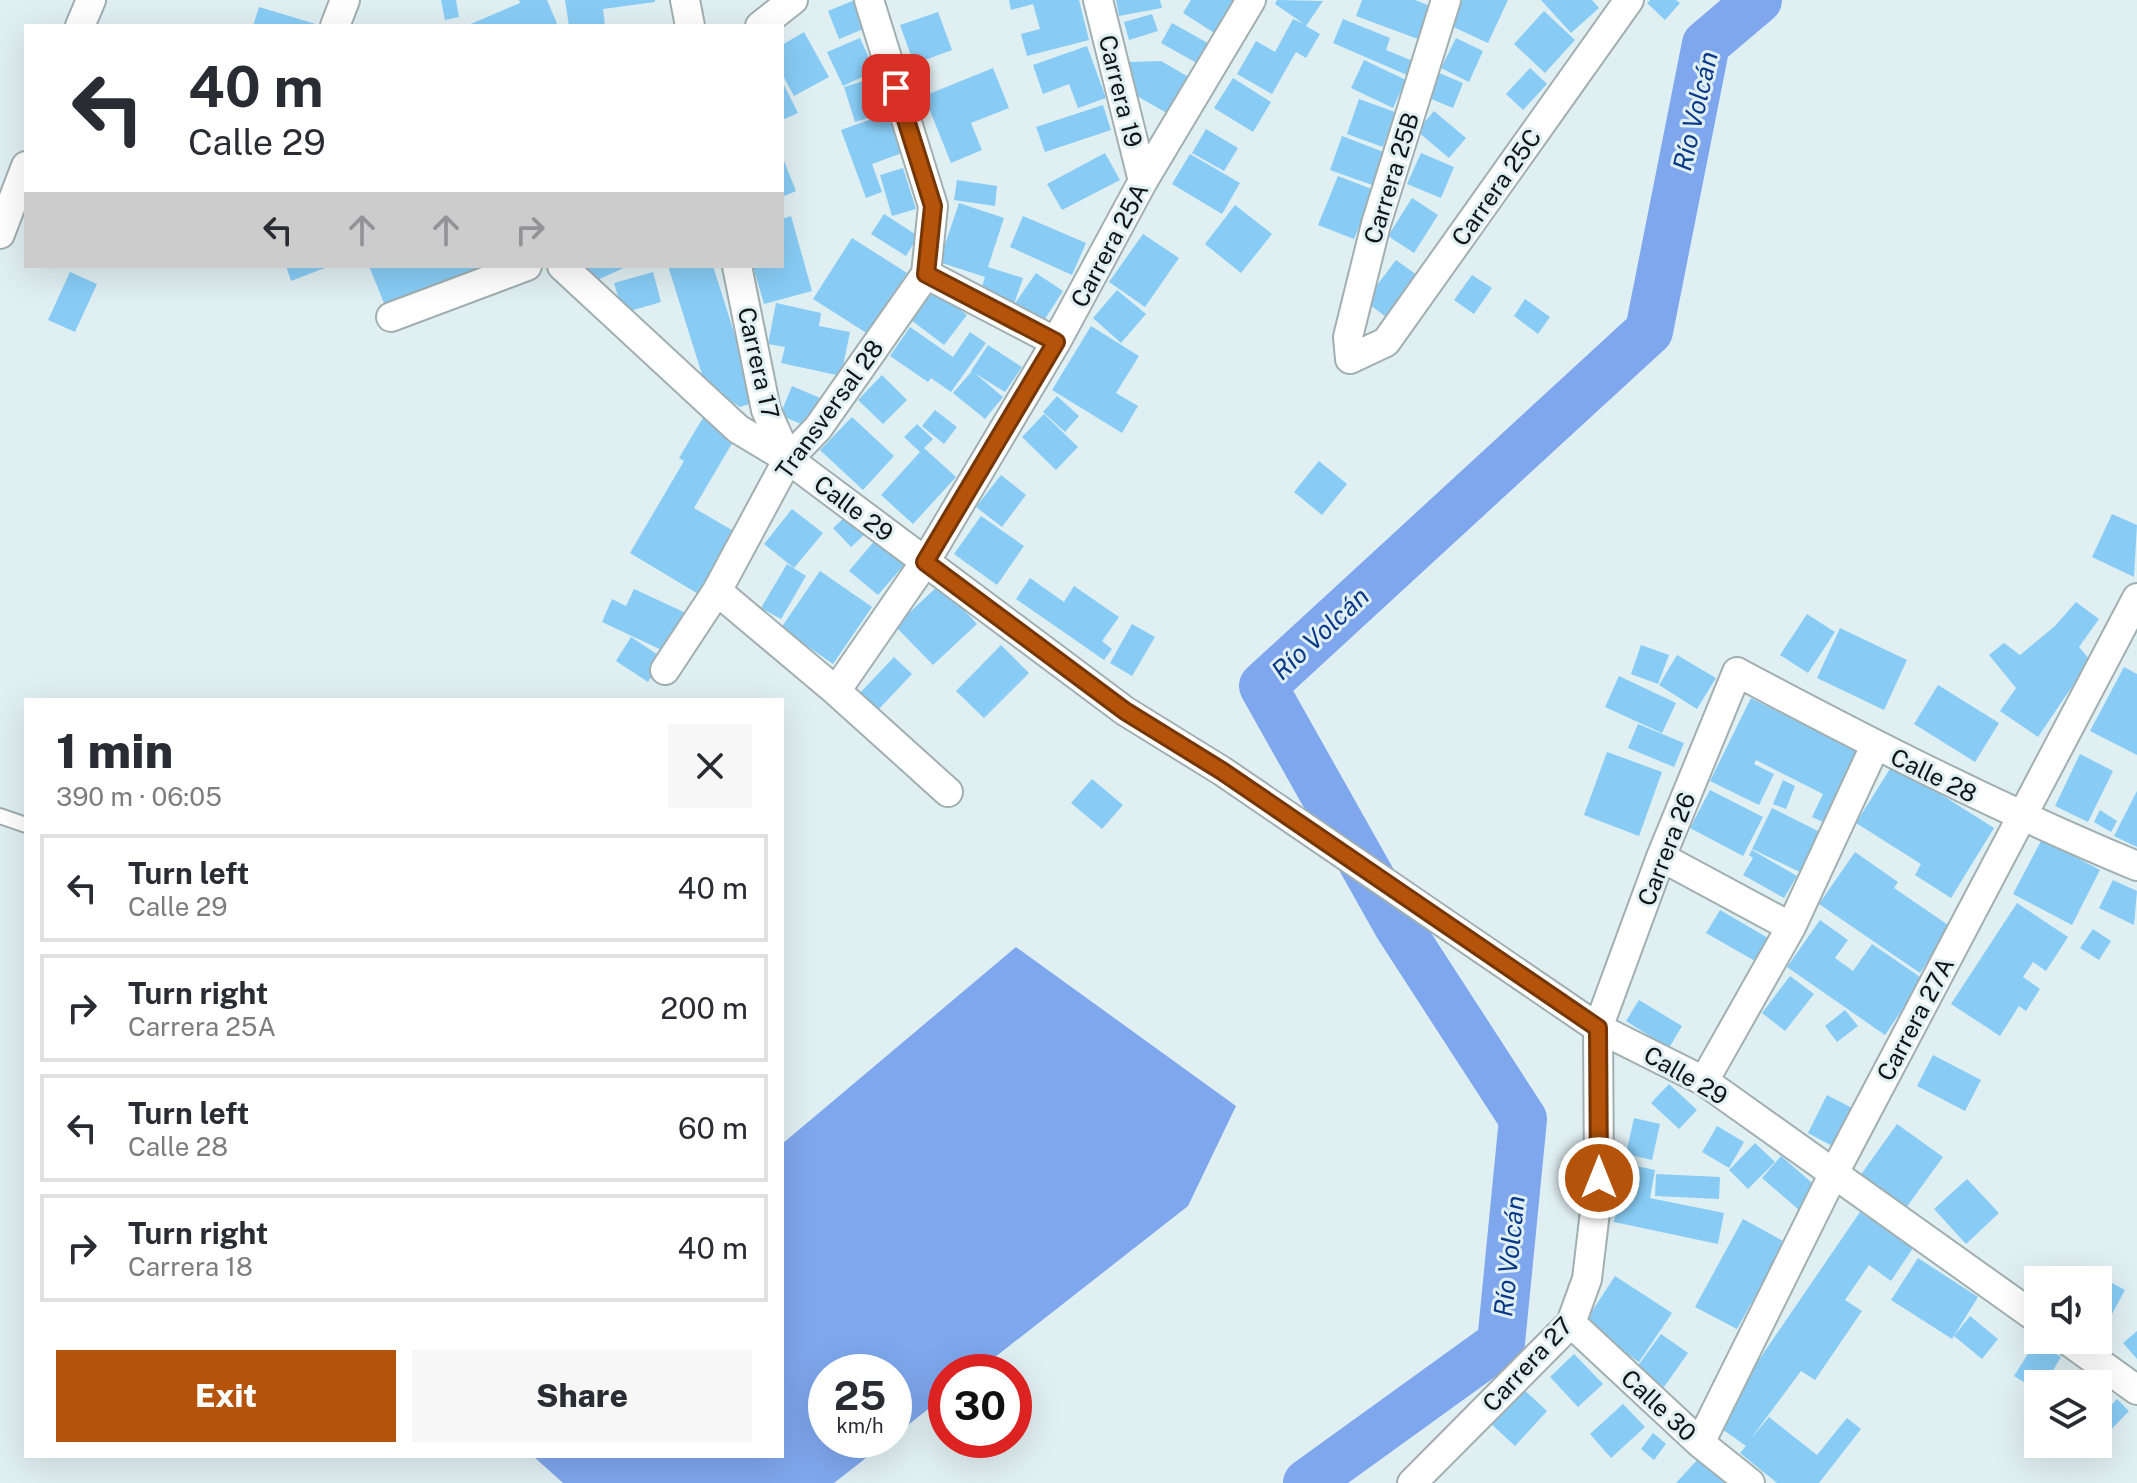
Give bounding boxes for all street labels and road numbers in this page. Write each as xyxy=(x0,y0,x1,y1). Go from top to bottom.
street label: Carrera 19 xyxy=(1094,32,1148,150)
street label: Carrera 25B xyxy=(1358,109,1424,247)
street label: Carrera 25C xyxy=(1446,123,1546,251)
street label: Carrera 25A xyxy=(1065,178,1153,312)
street label: Carrera 17 xyxy=(733,304,785,422)
street label: Transversal 28 xyxy=(769,334,889,484)
street label: Calle 29 xyxy=(809,469,899,547)
street label: Calle 28 xyxy=(1886,742,1982,808)
street label: Carrera 26 xyxy=(1632,788,1700,910)
street label: Carrera 27A xyxy=(1871,953,1959,1085)
street label: Calle 29 xyxy=(1639,1040,1733,1110)
street label: Carrera 27 xyxy=(1476,1311,1578,1417)
street label: Calle 30 xyxy=(1616,1363,1702,1447)

